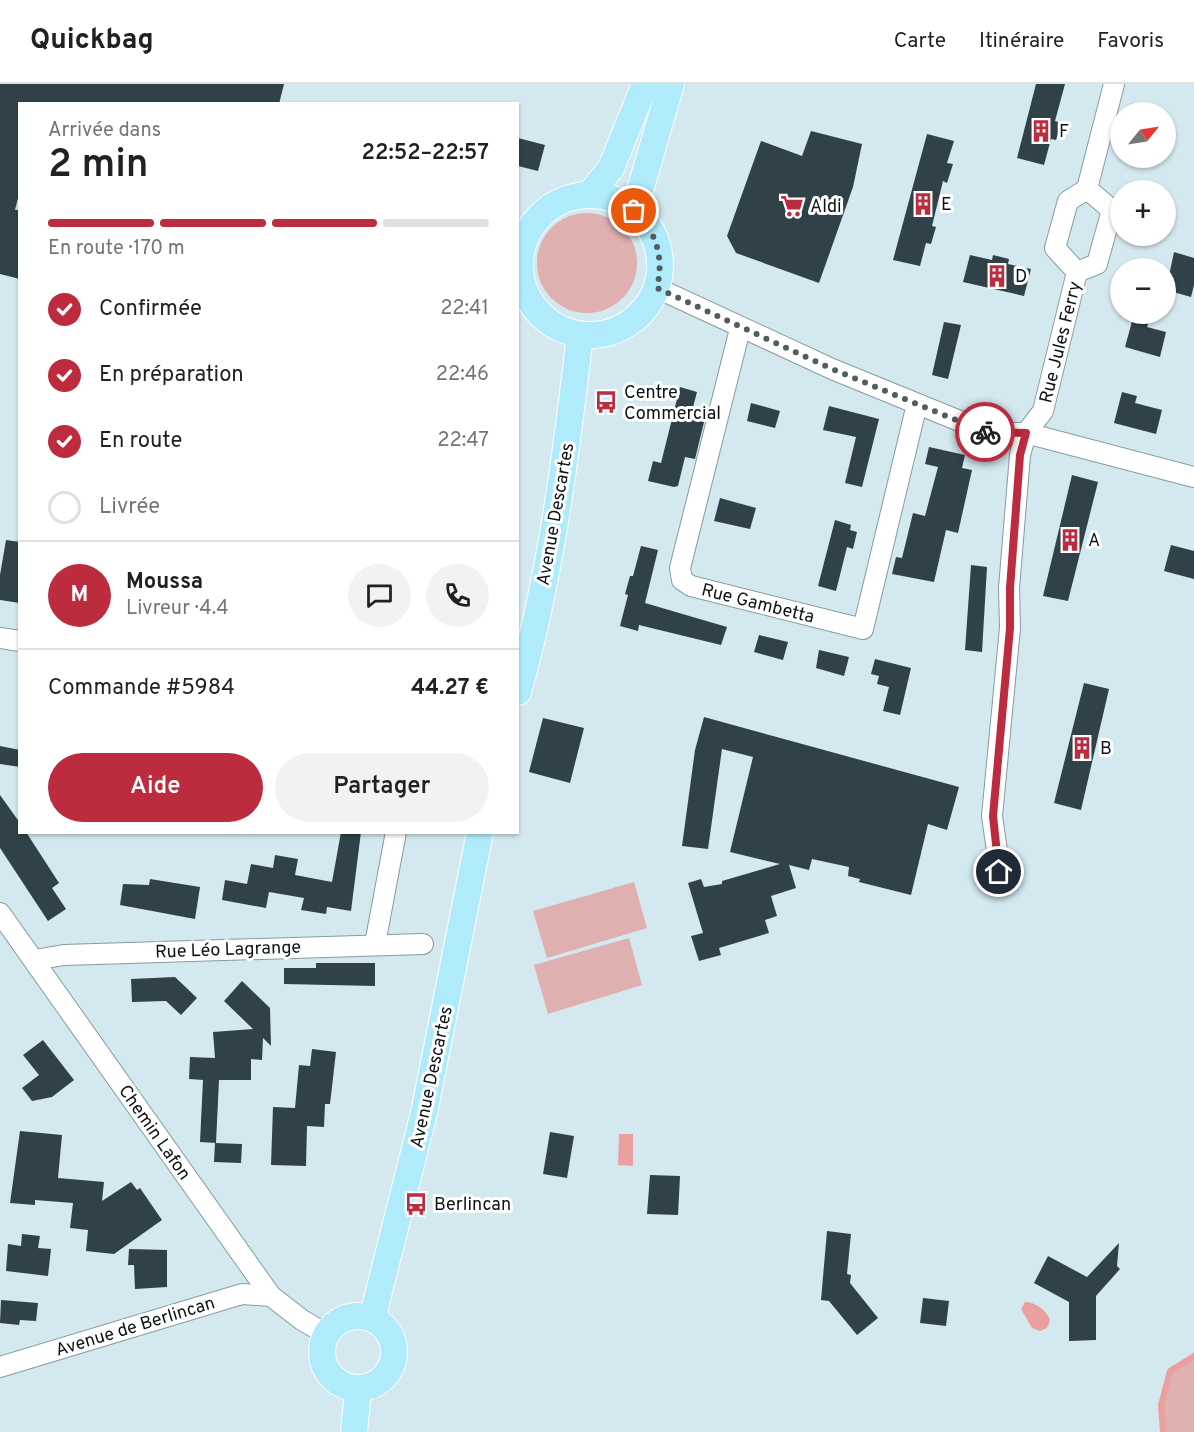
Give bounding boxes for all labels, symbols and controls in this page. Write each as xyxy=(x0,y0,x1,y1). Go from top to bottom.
text: Quickbag xyxy=(30,23,154,59)
text: Carte xyxy=(894,28,946,55)
text: Itinéraire xyxy=(979,28,1064,55)
text: Favoris xyxy=(1097,28,1164,55)
north arrow xyxy=(1110,102,1176,168)
map controls xyxy=(1110,102,1176,324)
text: Arrivée dans xyxy=(48,118,161,144)
building icon: F xyxy=(1028,118,1054,144)
place label: F xyxy=(1059,121,1069,144)
text: 22:52–22:57 xyxy=(362,140,489,167)
text: 2 min xyxy=(48,142,149,191)
button: + xyxy=(1110,180,1176,246)
pin xyxy=(608,185,659,236)
building icon: E xyxy=(910,191,936,217)
supermarket icon: Aldi xyxy=(779,193,805,219)
icon: bag xyxy=(617,194,650,227)
place label: E xyxy=(941,194,952,217)
place label: Aldi xyxy=(810,196,842,219)
text: En route · 170 m xyxy=(48,236,185,262)
button: − xyxy=(1110,258,1176,324)
building icon: D xyxy=(984,263,1010,289)
place label: D xyxy=(1015,266,1027,289)
street label: Rue Jules Ferry xyxy=(1035,279,1088,406)
icon: check xyxy=(48,293,81,326)
text: Confirmée xyxy=(99,296,202,323)
text: 22:41 xyxy=(440,296,489,322)
icon: check xyxy=(48,359,81,392)
text: En préparation xyxy=(99,362,244,389)
text: 22:46 xyxy=(436,362,489,388)
place label: Centre Commercial xyxy=(624,382,721,426)
bus stop icon: Centre Commercial xyxy=(593,389,619,415)
courier xyxy=(955,402,1015,462)
icon: bike xyxy=(969,416,1002,449)
icon: check xyxy=(48,425,81,458)
text: En route xyxy=(99,428,182,455)
text: 22:47 xyxy=(437,428,489,454)
street label: Avenue Descartes xyxy=(533,441,580,587)
text: Livrée xyxy=(99,494,160,521)
building icon: A xyxy=(1057,527,1083,553)
place label: A xyxy=(1088,530,1100,553)
button: chat xyxy=(348,564,411,627)
button: phone xyxy=(426,564,489,627)
text: Moussa xyxy=(126,569,203,596)
street label: Rue Gambetta xyxy=(699,579,816,630)
text: M xyxy=(71,582,88,609)
text: Livreur · 4.4 xyxy=(126,596,229,622)
text: Commande #5984 xyxy=(48,675,235,702)
text: 44.27 € xyxy=(411,675,489,702)
building icon: B xyxy=(1069,735,1095,761)
place label: B xyxy=(1100,738,1112,761)
button: Aide xyxy=(48,753,263,822)
button: Partager xyxy=(275,753,489,822)
pin xyxy=(973,846,1024,897)
icon: home xyxy=(982,855,1015,888)
street label: Rue Léo Lagrange xyxy=(155,936,302,965)
street label: Avenue Descartes xyxy=(406,1004,459,1150)
street label: Chemin Lafon xyxy=(112,1081,195,1185)
bus stop icon: Berlincan xyxy=(403,1191,429,1217)
place label: Berlincan xyxy=(434,1194,511,1217)
street label: Avenue de Berlincan xyxy=(53,1292,218,1363)

